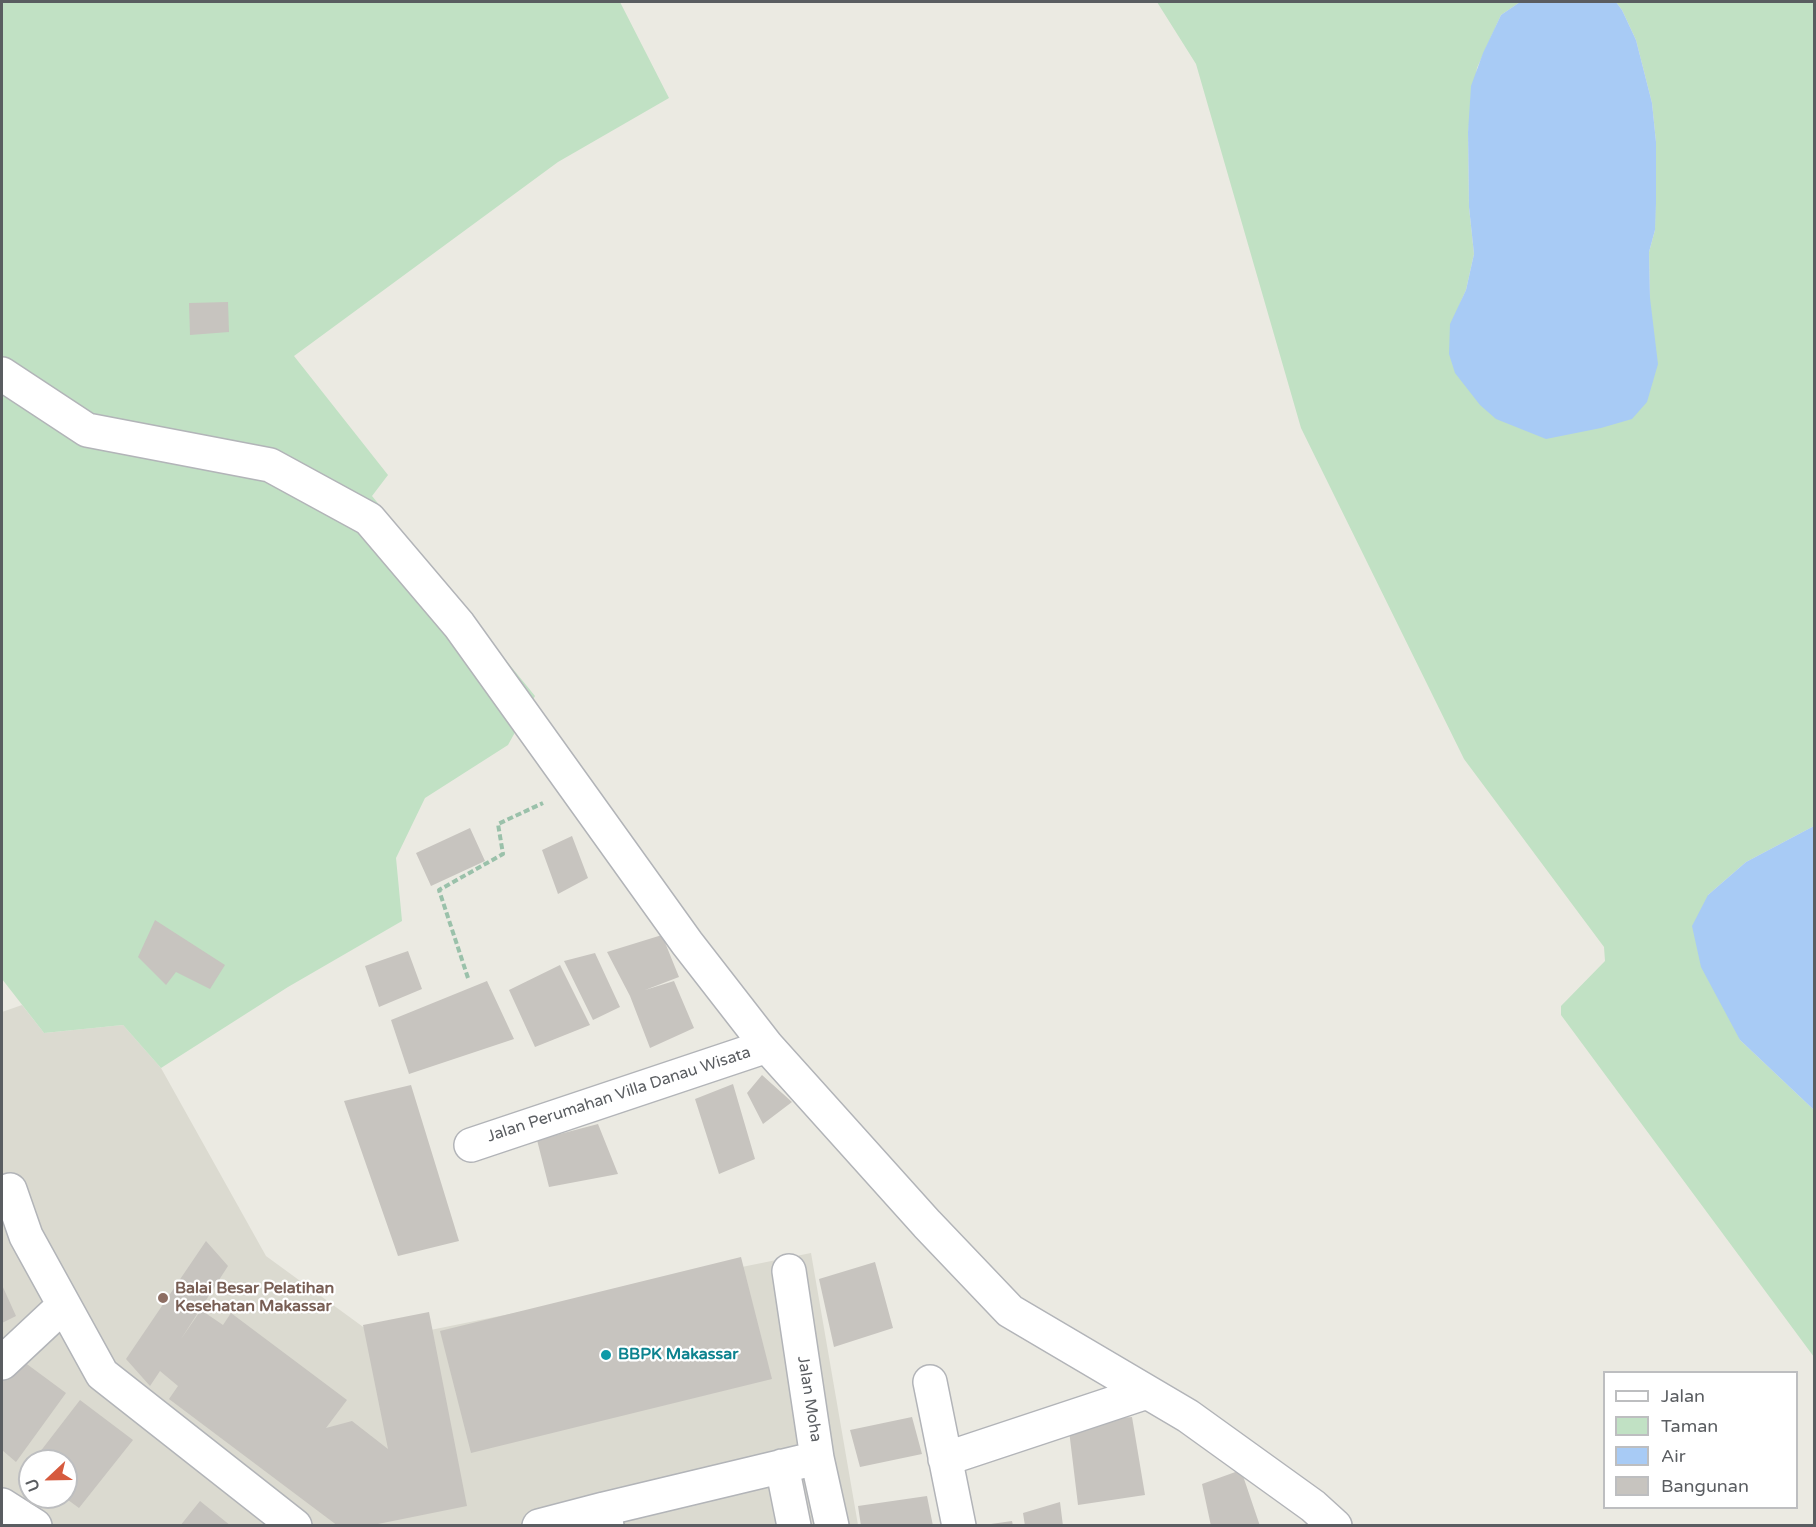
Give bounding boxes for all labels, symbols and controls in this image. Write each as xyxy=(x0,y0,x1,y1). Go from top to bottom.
street label: Jalan Perumahan Villa Danau Wisata xyxy=(485,1043,753,1147)
place label: Balai Besar Pelatihan Kesehatan Makassar xyxy=(175,1279,334,1317)
marker: Balai Besar Pelatihan Kesehatan Makassar xyxy=(156,1291,170,1305)
place label: BBPK Makassar xyxy=(618,1345,738,1365)
marker: BBPK Makassar xyxy=(599,1348,613,1362)
street label: Jalan Moha xyxy=(793,1355,825,1443)
legend xyxy=(1603,1371,1798,1509)
text: Jalan xyxy=(1661,1385,1705,1407)
text: Taman xyxy=(1661,1415,1718,1437)
text: Air xyxy=(1661,1445,1686,1467)
north arrow xyxy=(18,1449,78,1509)
text: Bangunan xyxy=(1661,1475,1749,1497)
text: U xyxy=(22,1476,45,1494)

